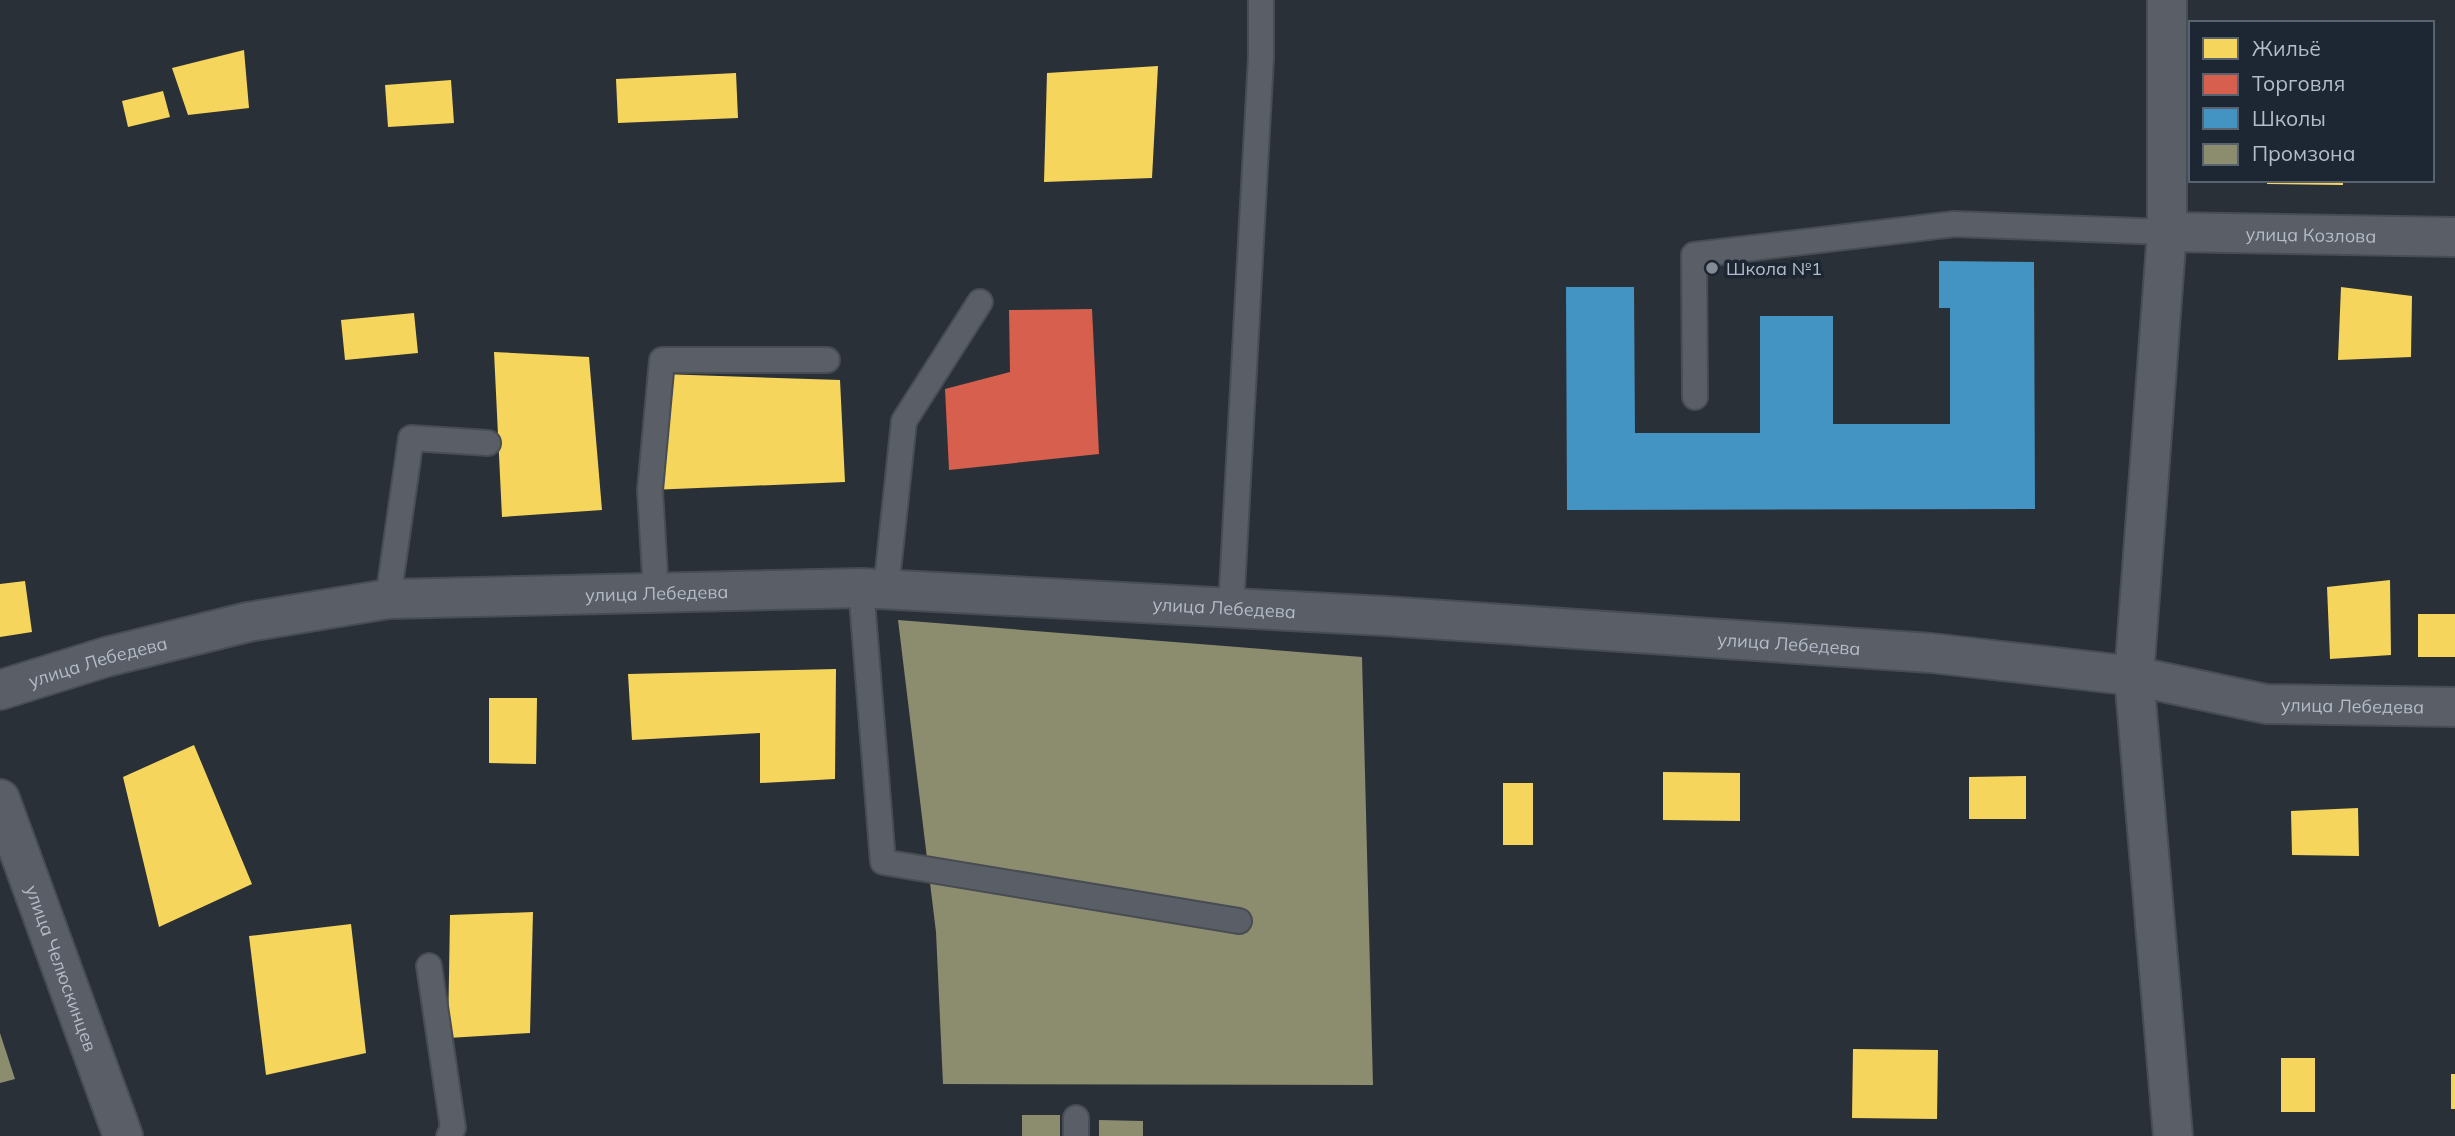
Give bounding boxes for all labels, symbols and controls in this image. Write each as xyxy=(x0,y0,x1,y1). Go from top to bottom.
legend xyxy=(2189,21,2434,182)
text: Жильё xyxy=(2252,35,2321,61)
text: Торговля xyxy=(2252,70,2345,96)
text: Школы xyxy=(2252,105,2326,131)
text: Промзона xyxy=(2252,140,2355,166)
street label: улица Козлова xyxy=(2245,222,2376,247)
place label: Школа №1 xyxy=(1726,257,1822,280)
marker: Школа №1 xyxy=(1704,260,1720,276)
street label: улица Лебедева xyxy=(585,580,729,606)
street label: улица Лебедева xyxy=(1152,592,1296,623)
street label: улица Лебедева xyxy=(1717,627,1861,660)
street label: улица Лебедева xyxy=(26,631,170,692)
street label: улица Лебедева xyxy=(2281,693,2424,718)
street label: улица Челюскинцев xyxy=(21,882,103,1055)

